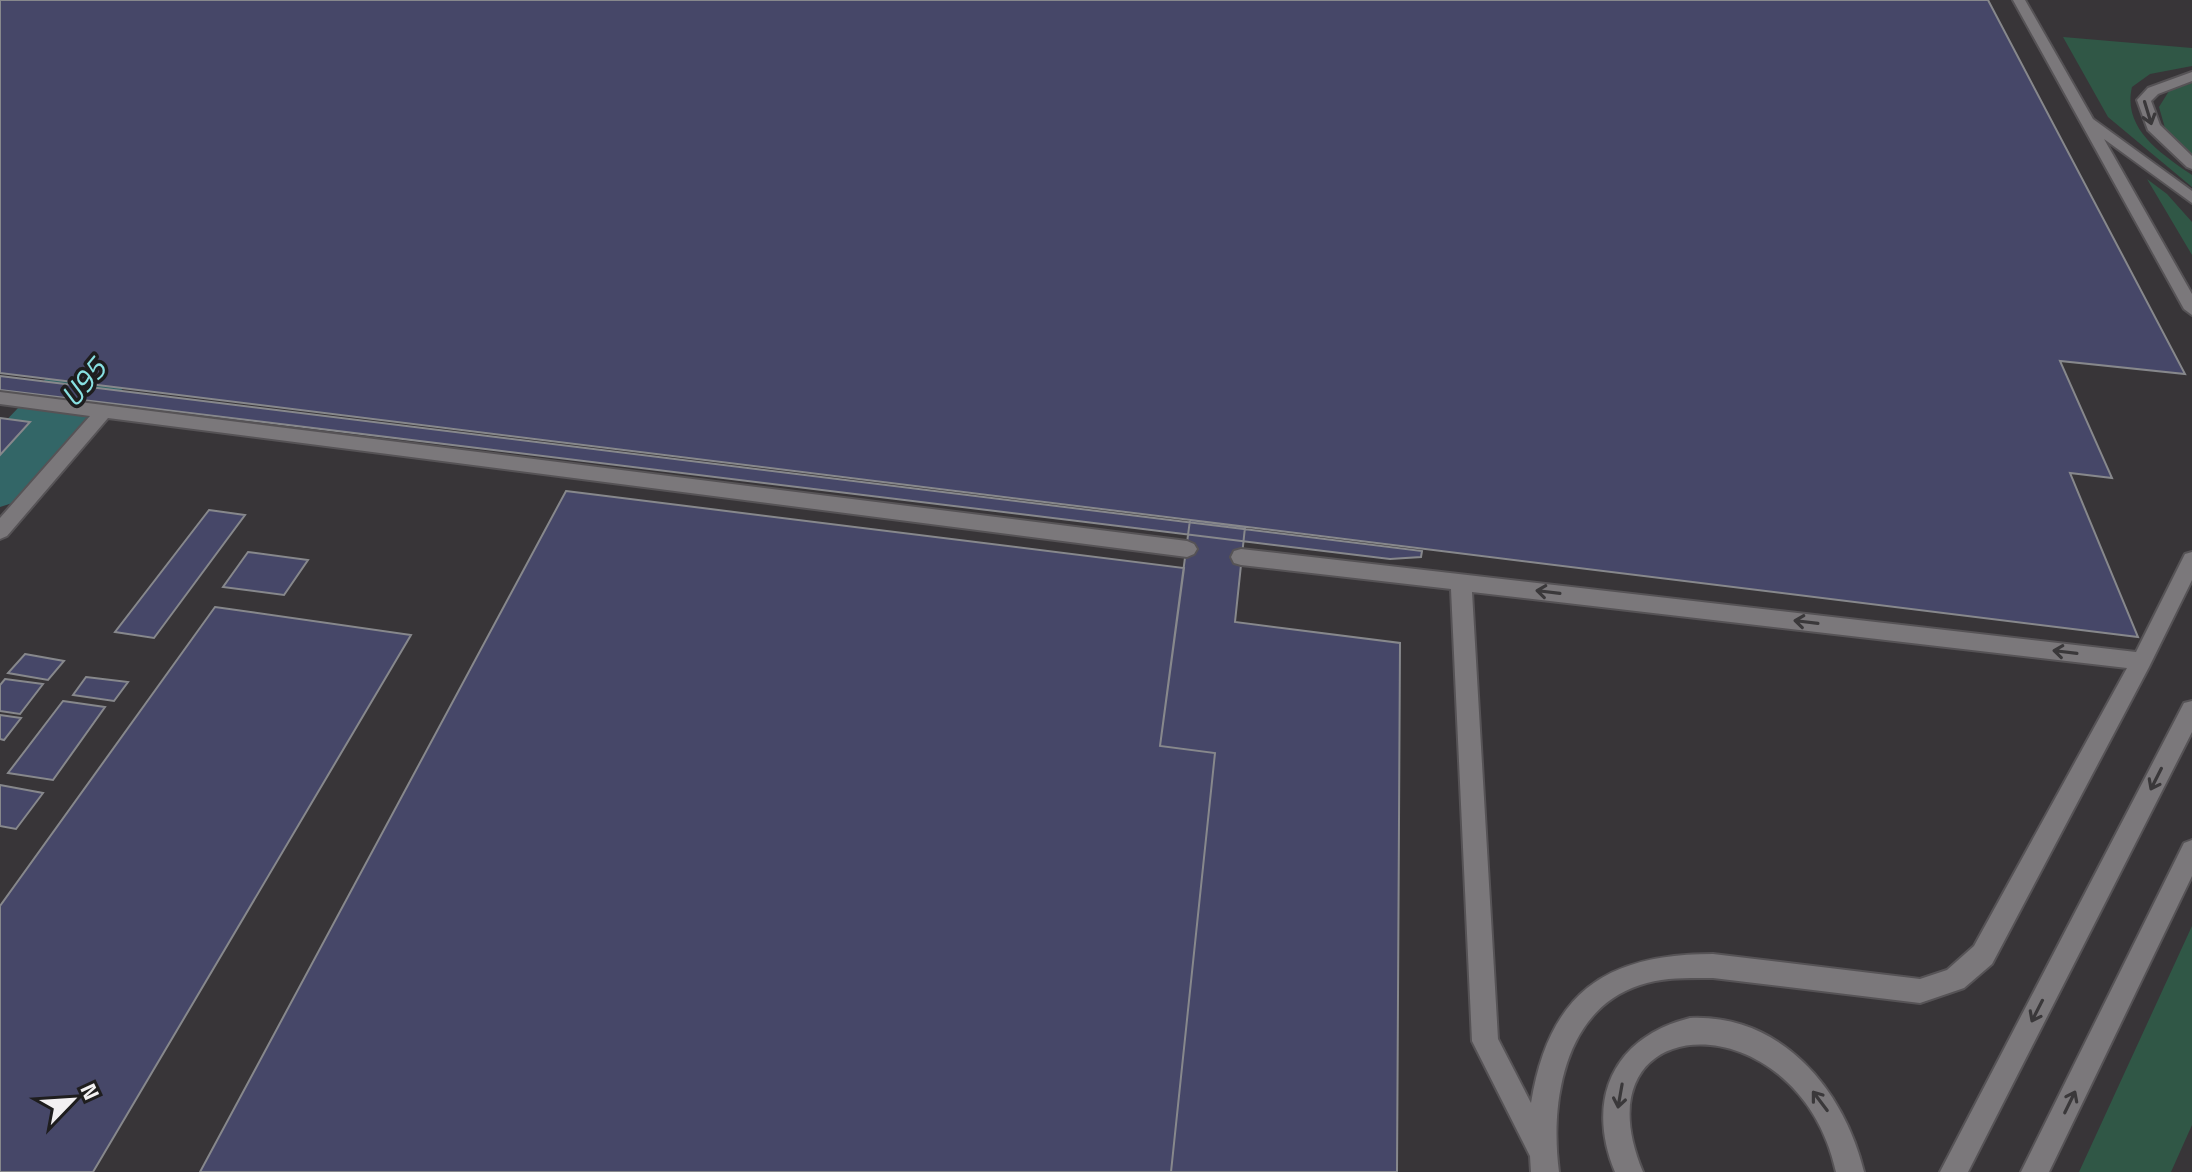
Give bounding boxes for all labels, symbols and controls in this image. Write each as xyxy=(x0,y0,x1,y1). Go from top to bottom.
one-way arrow xyxy=(2142,101,2157,126)
water label: U95 xyxy=(49,346,119,416)
one-way arrow xyxy=(1535,585,1562,600)
one-way arrow xyxy=(1794,615,1820,630)
one-way arrow xyxy=(2052,645,2079,660)
one-way arrow xyxy=(2148,767,2164,791)
one-way arrow xyxy=(2029,998,2045,1022)
north arrow xyxy=(32,1060,112,1140)
text: N xyxy=(71,1077,109,1106)
one-way arrow xyxy=(1611,1083,1626,1109)
one-way arrow xyxy=(2062,1090,2078,1114)
one-way arrow xyxy=(1812,1091,1829,1112)

